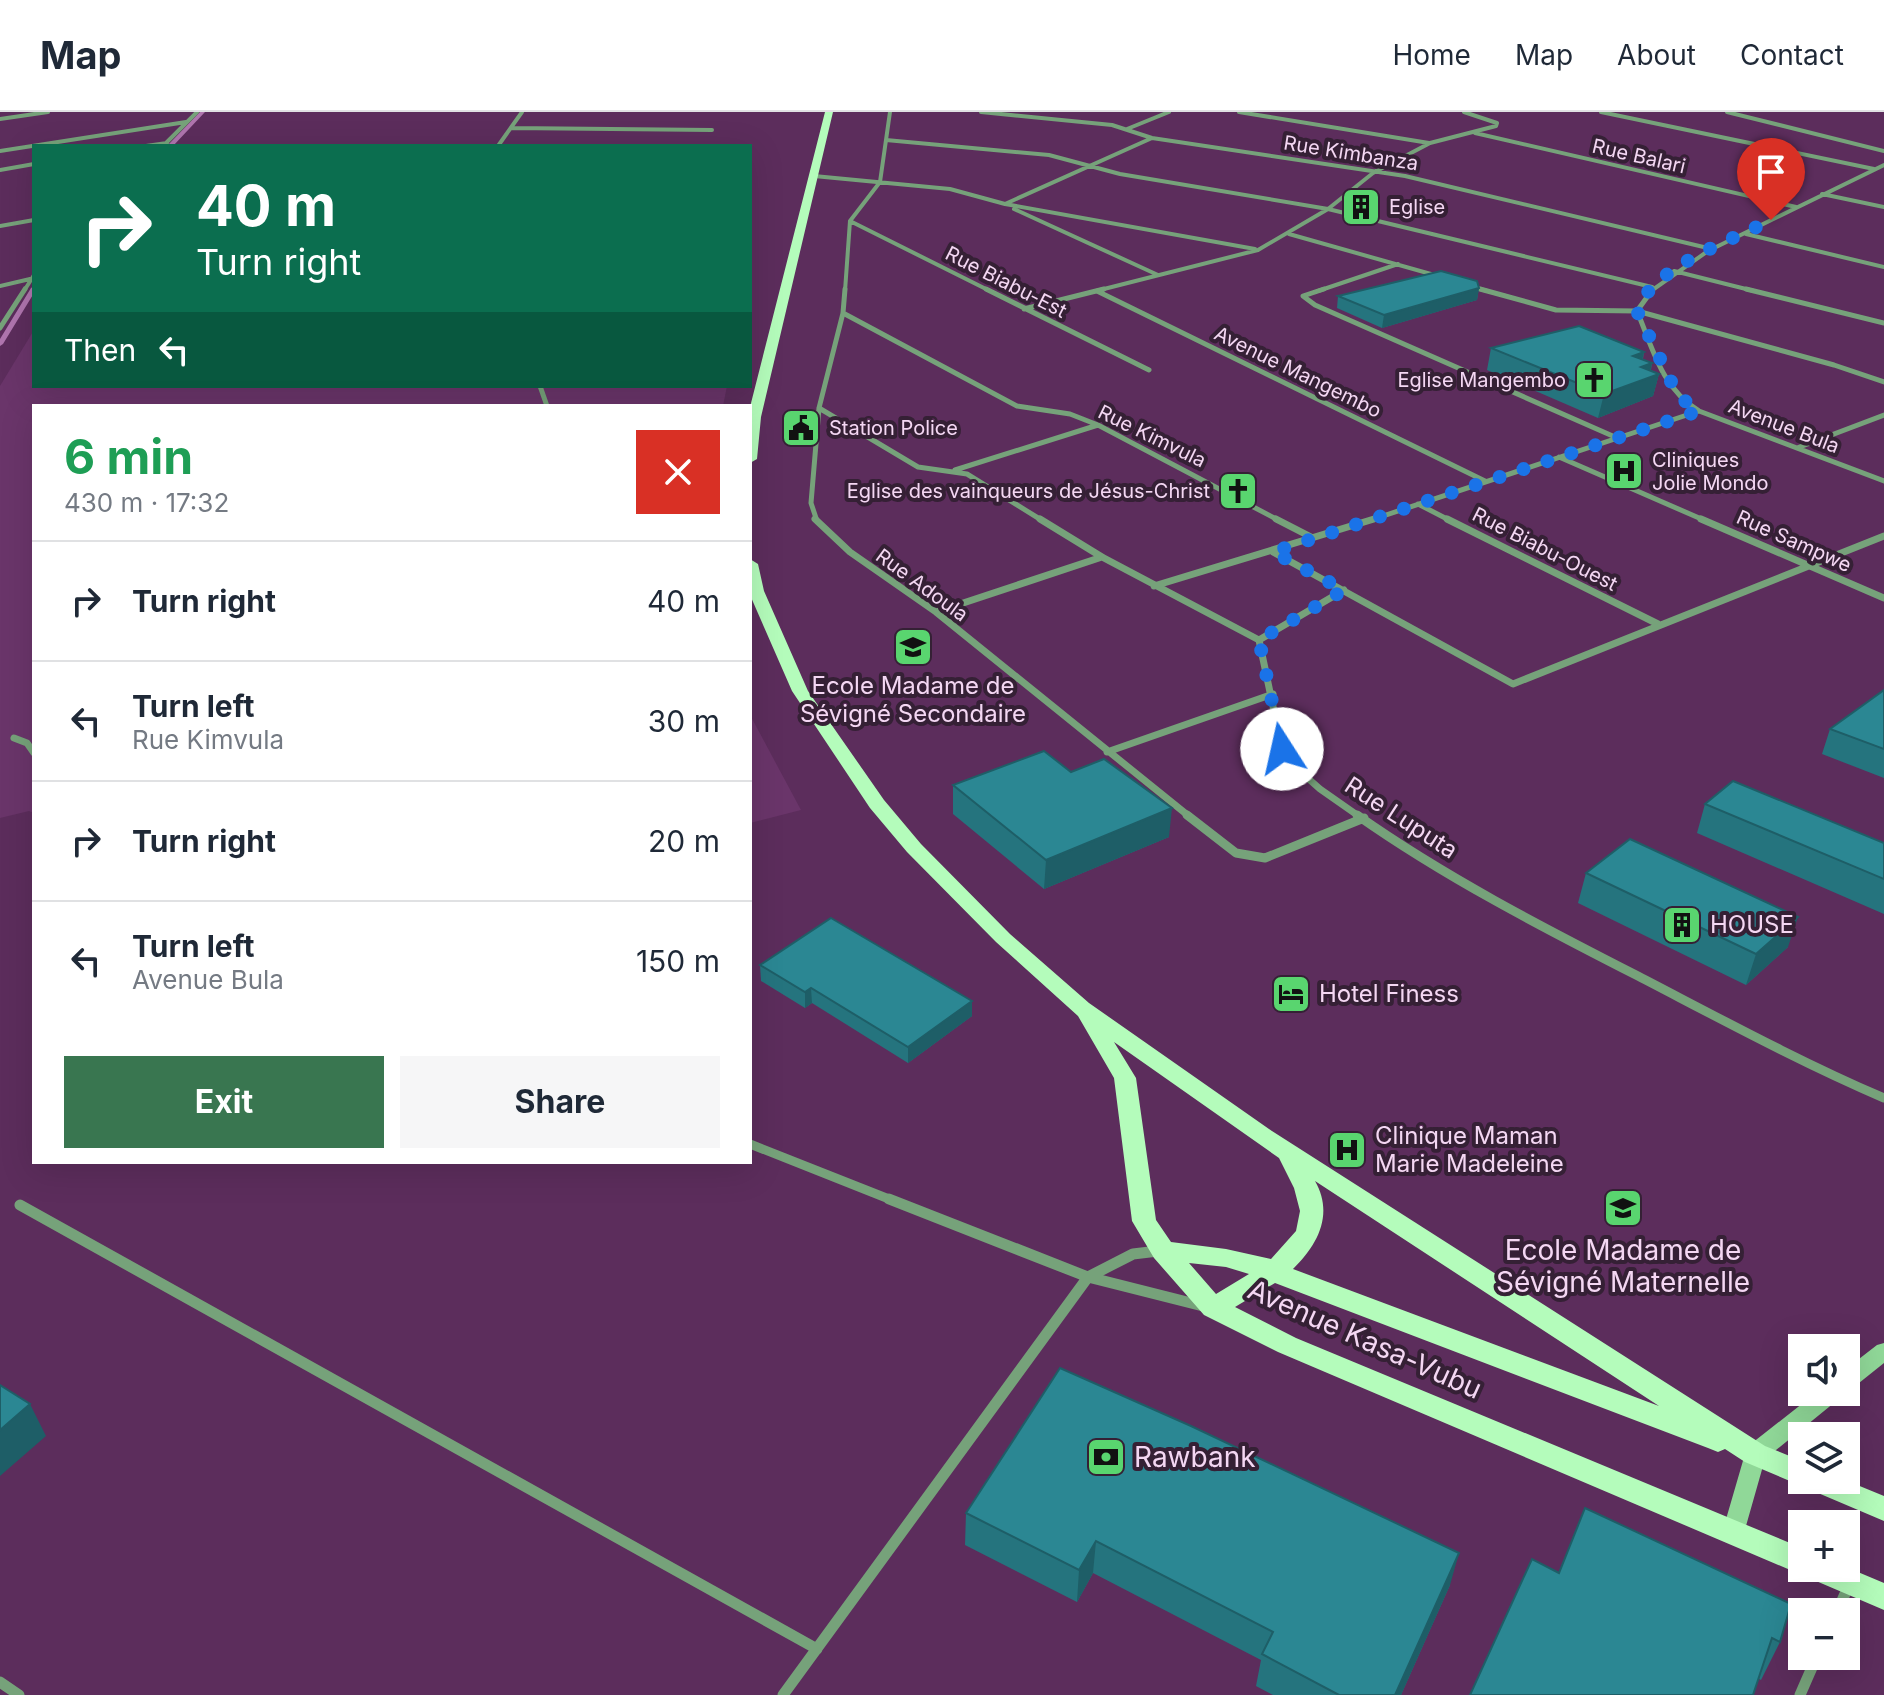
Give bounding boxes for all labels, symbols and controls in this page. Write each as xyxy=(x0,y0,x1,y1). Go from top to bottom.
text: Map xyxy=(40,32,121,78)
text: Home xyxy=(1392,38,1471,72)
text: Map xyxy=(1515,38,1573,72)
text: About xyxy=(1617,38,1696,72)
text: Contact xyxy=(1740,38,1844,72)
street label: Rue Kimbanza xyxy=(1282,131,1420,175)
street label: Rue Balari xyxy=(1590,134,1688,178)
pin xyxy=(1737,138,1805,220)
icon: arrive xyxy=(1749,150,1793,194)
text: 40 m xyxy=(196,172,336,240)
icon: right xyxy=(64,176,168,280)
building icon: Eglise xyxy=(1340,186,1382,228)
place label: Eglise xyxy=(1389,195,1445,219)
text: Turn right xyxy=(196,240,361,284)
street label: Rue Biabu-Est xyxy=(941,241,1071,323)
street label: Avenue Mangembo xyxy=(1211,321,1385,423)
icon: left xyxy=(152,328,196,372)
text: Then xyxy=(64,332,136,368)
church icon: Eglise Mangembo xyxy=(1573,359,1615,401)
place label: Eglise Mangembo xyxy=(1397,368,1566,392)
street label: Avenue Bula xyxy=(1725,394,1843,458)
street label: Rue Kimvula xyxy=(1094,400,1210,472)
public building icon: Station Police xyxy=(780,407,822,449)
place label: Station Police xyxy=(829,416,958,440)
text: 6 min xyxy=(64,427,193,486)
button: close xyxy=(636,430,720,514)
place label: Cliniques Jolie Mondo xyxy=(1652,448,1769,495)
hospital icon: Cliniques Jolie Mondo xyxy=(1603,450,1645,492)
church icon: Eglise des vainqueurs de Jésus-Christ xyxy=(1217,470,1259,512)
place label: Eglise des vainqueurs de Jésus-Christ xyxy=(847,479,1210,503)
text: 430 m · 17:32 xyxy=(64,487,229,518)
street label: Rue Biabu-Ouest xyxy=(1468,502,1622,596)
street label: Rue Sampwe xyxy=(1733,505,1855,577)
street label: Rue Adoula xyxy=(871,544,973,626)
icon: right xyxy=(64,579,108,623)
text: Turn right xyxy=(132,583,276,619)
text: 40 m xyxy=(647,583,720,619)
school or university icon: Ecole Madame de Sévigné Secondaire xyxy=(892,626,934,668)
place label: Ecole Madame de Sévigné Secondaire xyxy=(800,671,1026,728)
text: Turn left xyxy=(132,688,254,724)
icon: left xyxy=(64,699,108,743)
text: 30 m xyxy=(648,703,720,739)
position arrow xyxy=(1240,707,1324,791)
text: Rue Kimvula xyxy=(132,724,284,755)
street label: Rue Luputa xyxy=(1339,770,1463,865)
icon: right xyxy=(64,819,108,863)
text: Turn right xyxy=(132,823,276,859)
text: 20 m xyxy=(648,823,720,859)
building icon: HOUSE xyxy=(1661,904,1703,946)
place label: HOUSE xyxy=(1710,910,1794,939)
text: Turn left xyxy=(132,928,254,964)
icon: left xyxy=(64,939,108,983)
text: 150 m xyxy=(636,943,720,979)
text: Avenue Bula xyxy=(132,964,284,995)
hotel icon: Hotel Finess xyxy=(1270,973,1312,1015)
place label: Hotel Finess xyxy=(1319,979,1459,1008)
button: Exit xyxy=(64,1056,384,1148)
button: Share xyxy=(400,1056,720,1148)
place label: Clinique Maman Marie Madeleine xyxy=(1375,1121,1564,1178)
hospital icon: Clinique Maman Marie Madeleine xyxy=(1326,1129,1368,1171)
school or university icon: Ecole Madame de Sévigné Maternelle xyxy=(1602,1187,1644,1229)
place label: Ecole Madame de Sévigné Maternelle xyxy=(1496,1233,1750,1299)
street label: Avenue Kasa-Vubu xyxy=(1243,1272,1487,1406)
map controls xyxy=(1788,1334,1860,1670)
button: sound xyxy=(1788,1334,1860,1406)
button: layers xyxy=(1788,1422,1860,1494)
bank icon: Rawbank xyxy=(1085,1436,1127,1478)
place label: Rawbank xyxy=(1134,1440,1256,1474)
button: + xyxy=(1788,1510,1860,1582)
button: − xyxy=(1788,1598,1860,1670)

